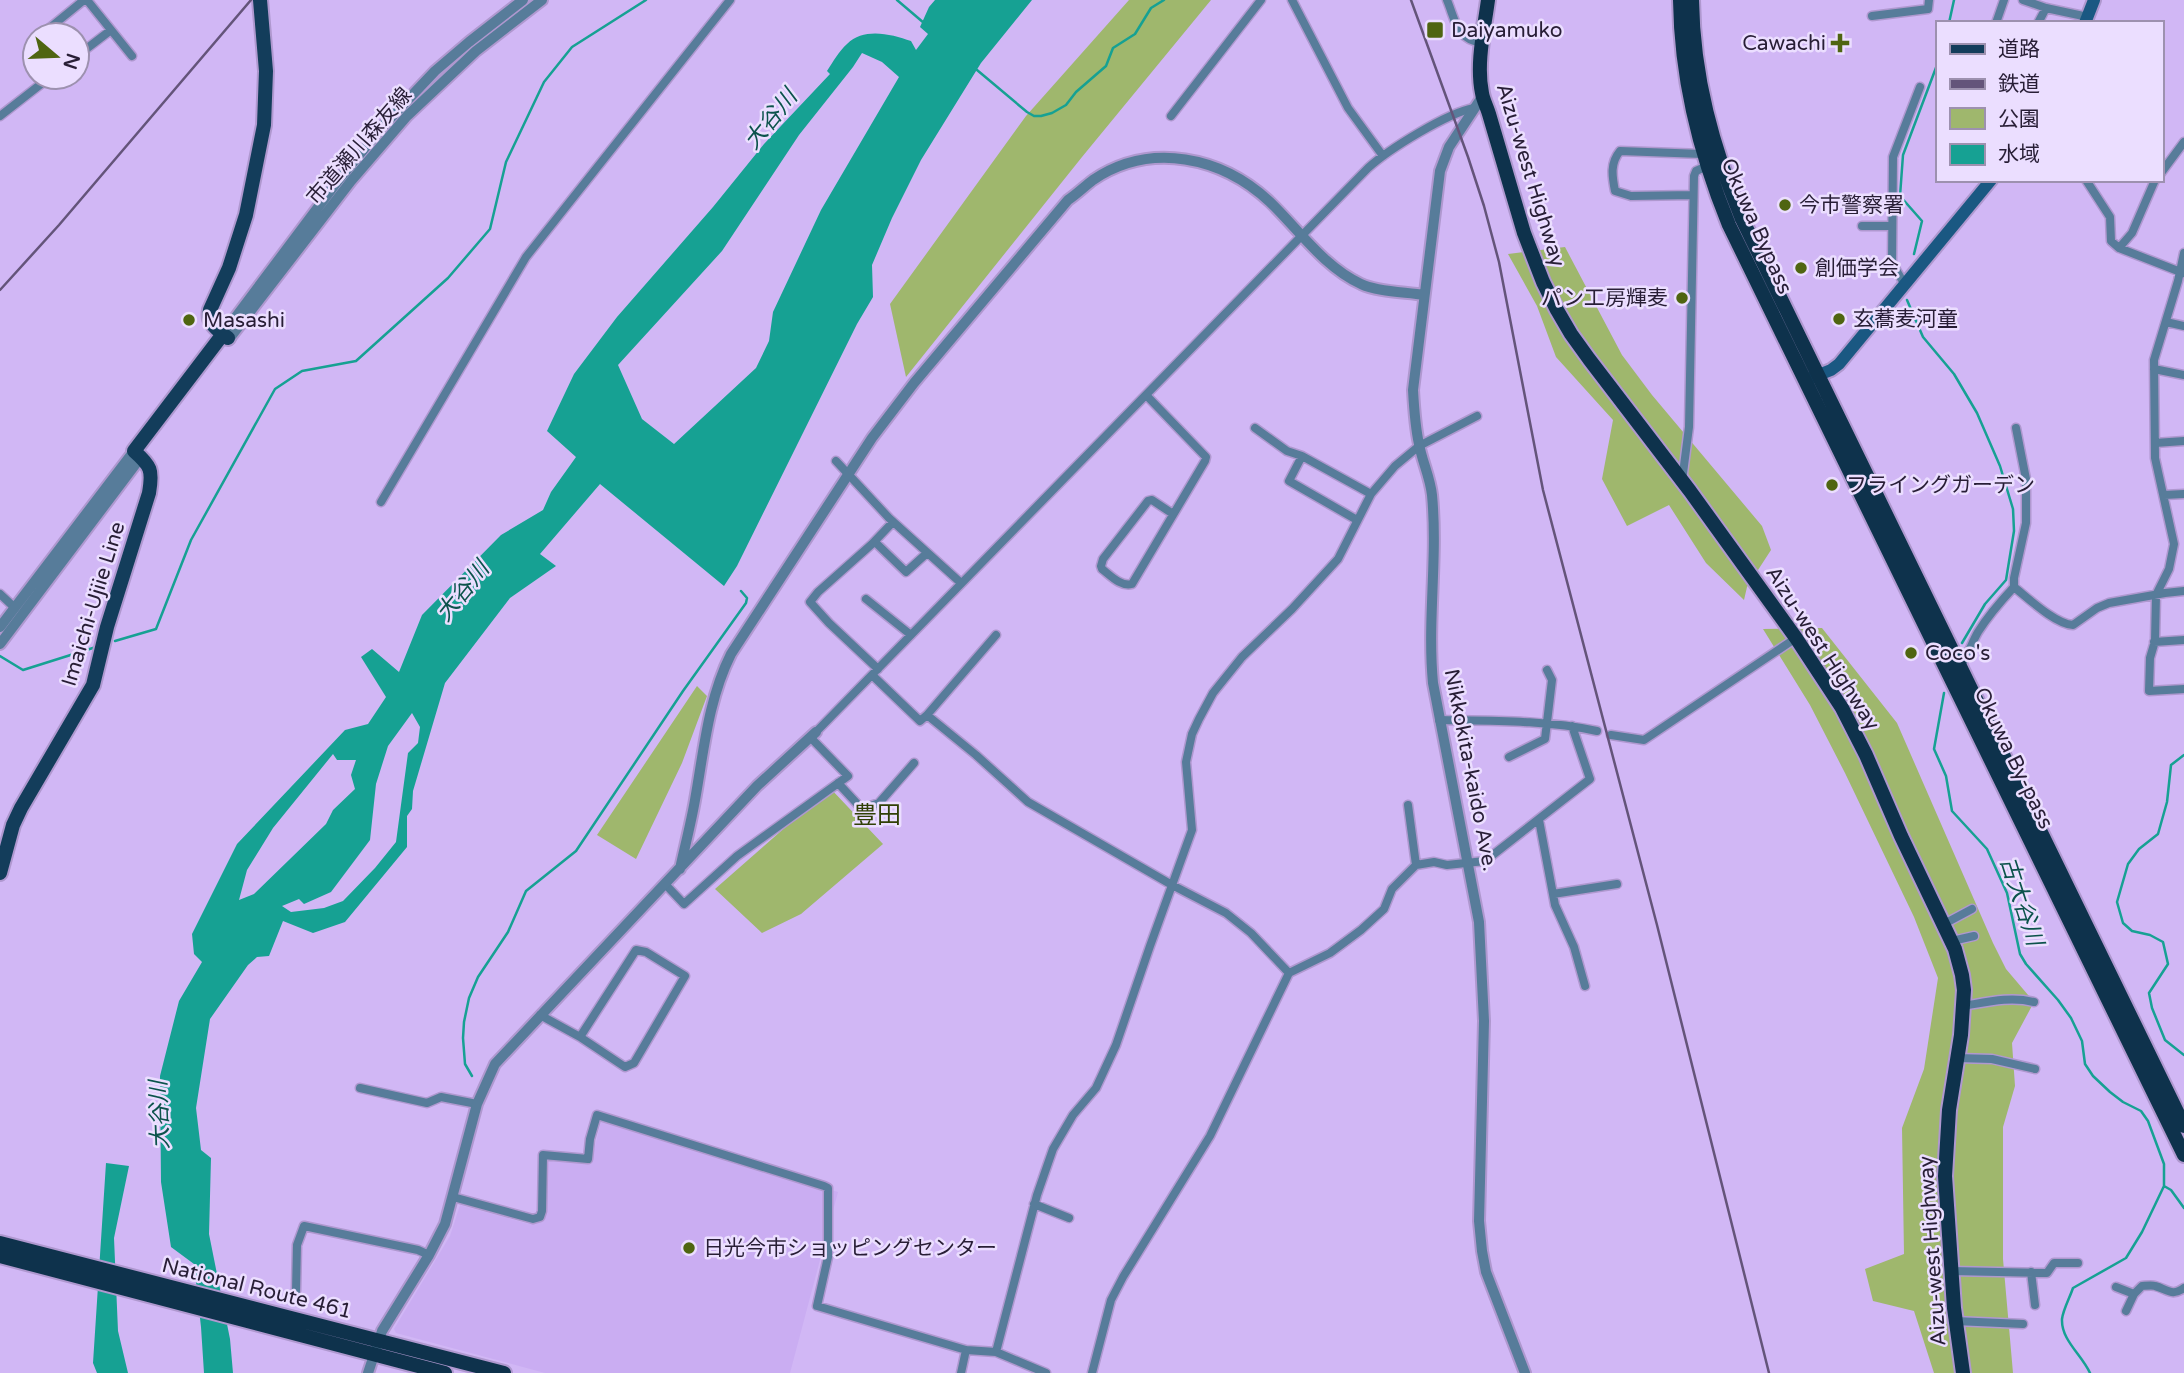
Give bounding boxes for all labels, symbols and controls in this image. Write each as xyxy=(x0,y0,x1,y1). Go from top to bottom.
place label: Daiyamuko xyxy=(1451,18,1563,43)
marker: Daiyamuko xyxy=(1425,20,1445,40)
north arrow xyxy=(21,21,91,91)
legend xyxy=(1936,21,2163,182)
place label: Cawachi xyxy=(1742,31,1826,56)
marker: Cawachi xyxy=(1832,35,1848,51)
text: 道路 xyxy=(1998,37,2040,62)
text: N xyxy=(58,50,84,72)
text: 鉄道 xyxy=(1998,72,2040,97)
street label: Aizu-west Highway xyxy=(1491,80,1570,270)
water label: 大谷川 xyxy=(738,82,805,155)
street label: 市道瀬川森友線 xyxy=(302,83,417,210)
text: 公園 xyxy=(1998,107,2040,132)
text: 水域 xyxy=(1998,142,2040,167)
street label: Okuwa Bypass xyxy=(1716,155,1798,298)
place label: 今市警察署 xyxy=(1799,193,1904,218)
marker: 今市警察署 xyxy=(1777,197,1793,213)
place label: 創価学会 xyxy=(1815,256,1899,281)
marker: 創価学会 xyxy=(1793,260,1809,276)
place label: パン工房輝麦 xyxy=(1541,286,1668,311)
marker: パン工房輝麦 xyxy=(1674,290,1690,306)
place label: 玄蕎麦河童 xyxy=(1853,307,1958,332)
place label: Masashi xyxy=(203,308,285,333)
marker: 玄蕎麦河童 xyxy=(1831,311,1847,327)
marker: Masashi xyxy=(181,312,197,328)
place label: フライングガーデン xyxy=(1846,473,2035,498)
marker: フライングガーデン xyxy=(1824,477,1840,493)
street label: Imaichi-Ujiie Line xyxy=(57,519,130,689)
water label: 大谷川 xyxy=(430,554,497,627)
street label: Aizu-west Highway xyxy=(1760,562,1885,735)
place label: Coco's xyxy=(1925,641,1990,666)
marker: Coco's xyxy=(1903,645,1919,661)
street label: Nikkokita-kaido Ave. xyxy=(1439,667,1502,873)
street label: Okuwa By-pass xyxy=(1969,684,2059,833)
district label: 豊田 xyxy=(853,801,901,830)
water label: 古大谷川 xyxy=(1994,853,2050,952)
water label: 大谷川 xyxy=(145,1077,175,1150)
street label: Aizu-west Highway xyxy=(1913,1155,1952,1347)
place label: 日光今市ショッピングセンター xyxy=(703,1236,997,1261)
marker: 日光今市ショッピングセンター xyxy=(681,1240,697,1256)
street label: National Route 461 xyxy=(159,1253,355,1324)

